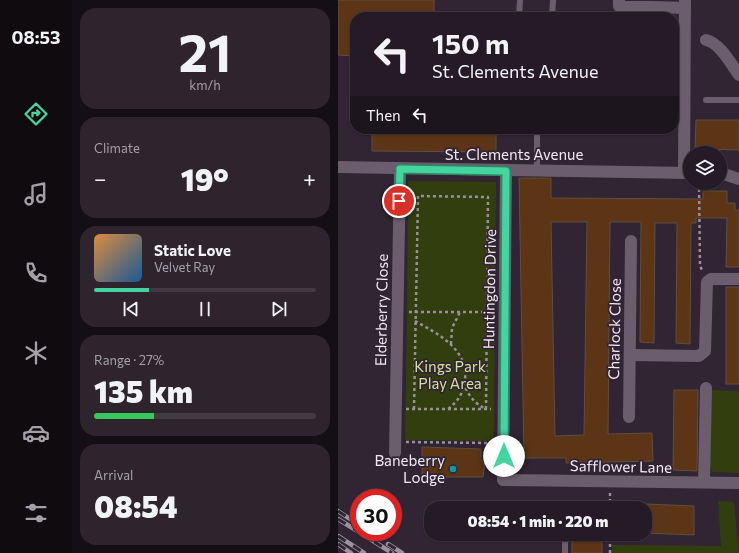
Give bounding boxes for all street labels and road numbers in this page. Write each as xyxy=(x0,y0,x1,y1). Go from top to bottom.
street label: St. Clements Avenue xyxy=(445,145,583,163)
street label: Huntingdon Drive xyxy=(479,229,499,349)
street label: Elderberry Close xyxy=(371,254,391,366)
street label: Charlock Close xyxy=(604,278,624,380)
street label: Safflower Lane xyxy=(570,456,672,476)

